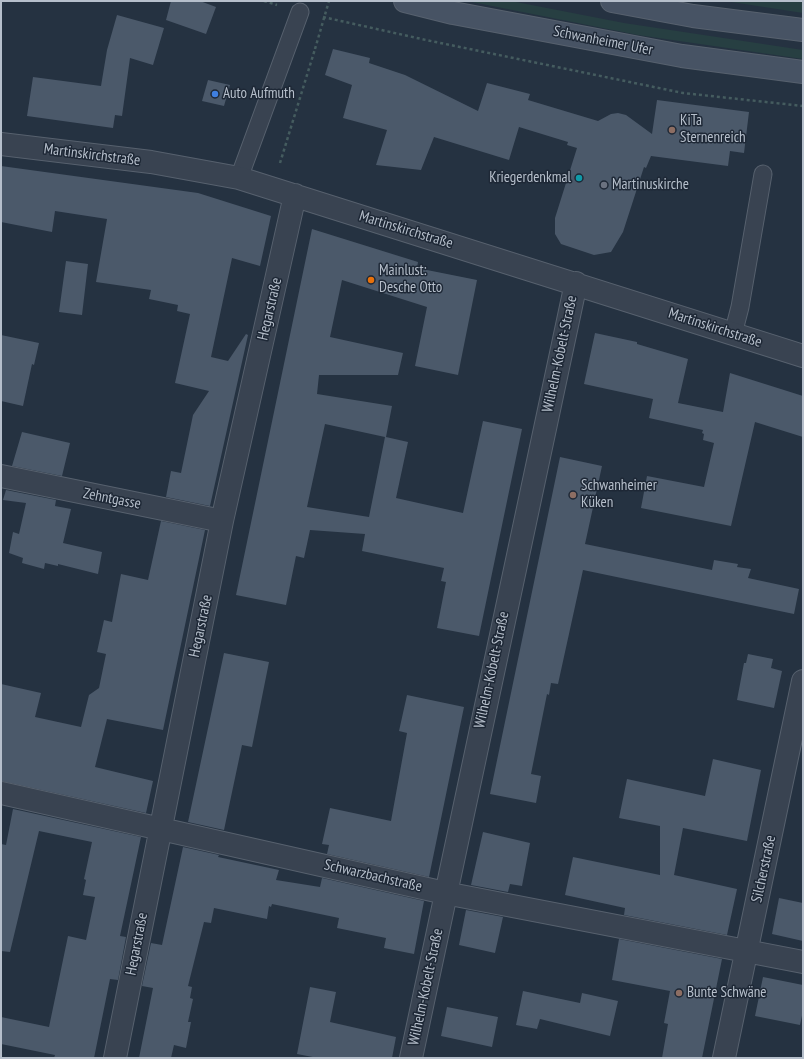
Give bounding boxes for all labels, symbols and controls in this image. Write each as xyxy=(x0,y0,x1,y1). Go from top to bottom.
street label: Schwanheimer Ufer xyxy=(552,23,654,59)
place label: Auto Aufmuth xyxy=(223,85,295,103)
marker: Auto Aufmuth xyxy=(210,89,220,99)
place label: KiTa Sternenreich xyxy=(680,112,746,147)
marker: KiTa Sternenreich xyxy=(667,125,677,135)
street label: Martinskirchstraße xyxy=(43,140,141,170)
place label: Kriegerdenkmal xyxy=(489,169,571,187)
marker: Kriegerdenkmal xyxy=(574,173,584,183)
place label: Martinuskirche xyxy=(612,176,689,194)
marker: Martinuskirche xyxy=(599,180,609,190)
street label: Martinskirchstraße xyxy=(357,207,455,253)
place label: Mainlust: Desche Otto xyxy=(379,262,442,297)
marker: Mainlust: Desche Otto xyxy=(366,275,376,285)
street label: Hegarstraße xyxy=(254,276,286,342)
street label: Wilhelm-Kobelt-Straße xyxy=(539,294,581,414)
street label: Martinskirchstraße xyxy=(666,304,764,352)
place label: Schwanheimer Küken xyxy=(581,477,657,512)
street label: Zehntgasse xyxy=(82,485,142,513)
marker: Schwanheimer Küken xyxy=(568,490,578,500)
street label: Hegarstraße xyxy=(186,593,216,659)
street label: Wilhelm-Kobelt-Straße xyxy=(471,610,513,730)
street label: Silcherstraße xyxy=(748,834,780,904)
street label: Schwarzbachstraße xyxy=(322,856,424,896)
street label: Hegarstraße xyxy=(122,911,152,977)
street label: Wilhelm-Kobelt-Straße xyxy=(405,927,447,1047)
place label: Bunte Schwäne xyxy=(687,984,767,1002)
marker: Bunte Schwäne xyxy=(674,988,684,998)

